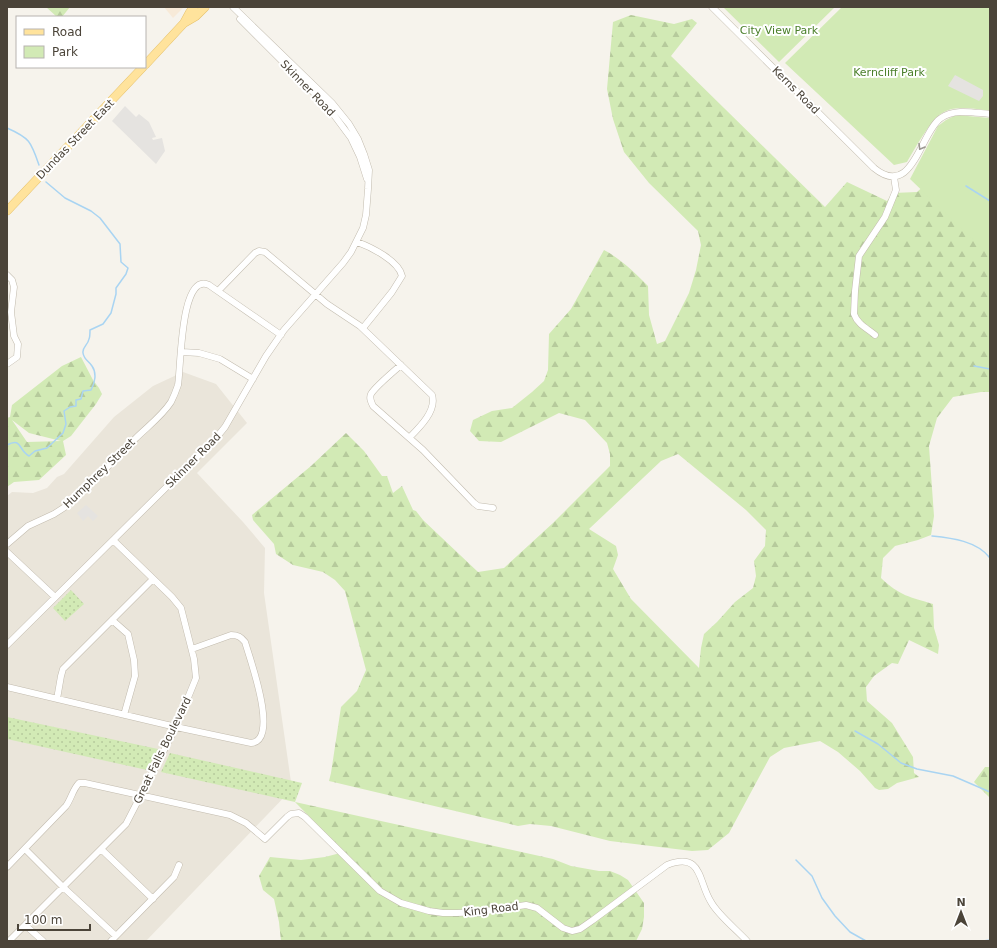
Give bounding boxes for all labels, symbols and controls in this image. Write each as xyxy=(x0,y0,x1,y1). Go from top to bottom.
legend xyxy=(16,16,146,68)
park label: City View Park xyxy=(740,24,819,37)
text: Road xyxy=(52,25,82,39)
text: Park xyxy=(52,45,78,59)
street label: Skinner Road xyxy=(278,58,338,119)
street label: Kerns Road xyxy=(769,64,822,117)
park label: Kerncliff Park xyxy=(853,66,925,79)
street label: Dundas Street East xyxy=(34,96,117,182)
one-way arrow xyxy=(919,143,926,150)
street label: Skinner Road xyxy=(163,430,224,491)
street label: Humphrey Street xyxy=(61,435,138,511)
street label: Great Falls Boulevard xyxy=(131,695,194,806)
north arrow xyxy=(941,892,981,932)
text: N xyxy=(956,896,966,909)
street label: King Road xyxy=(463,900,519,919)
scale bar xyxy=(18,906,90,932)
text: 100 m xyxy=(24,913,62,927)

